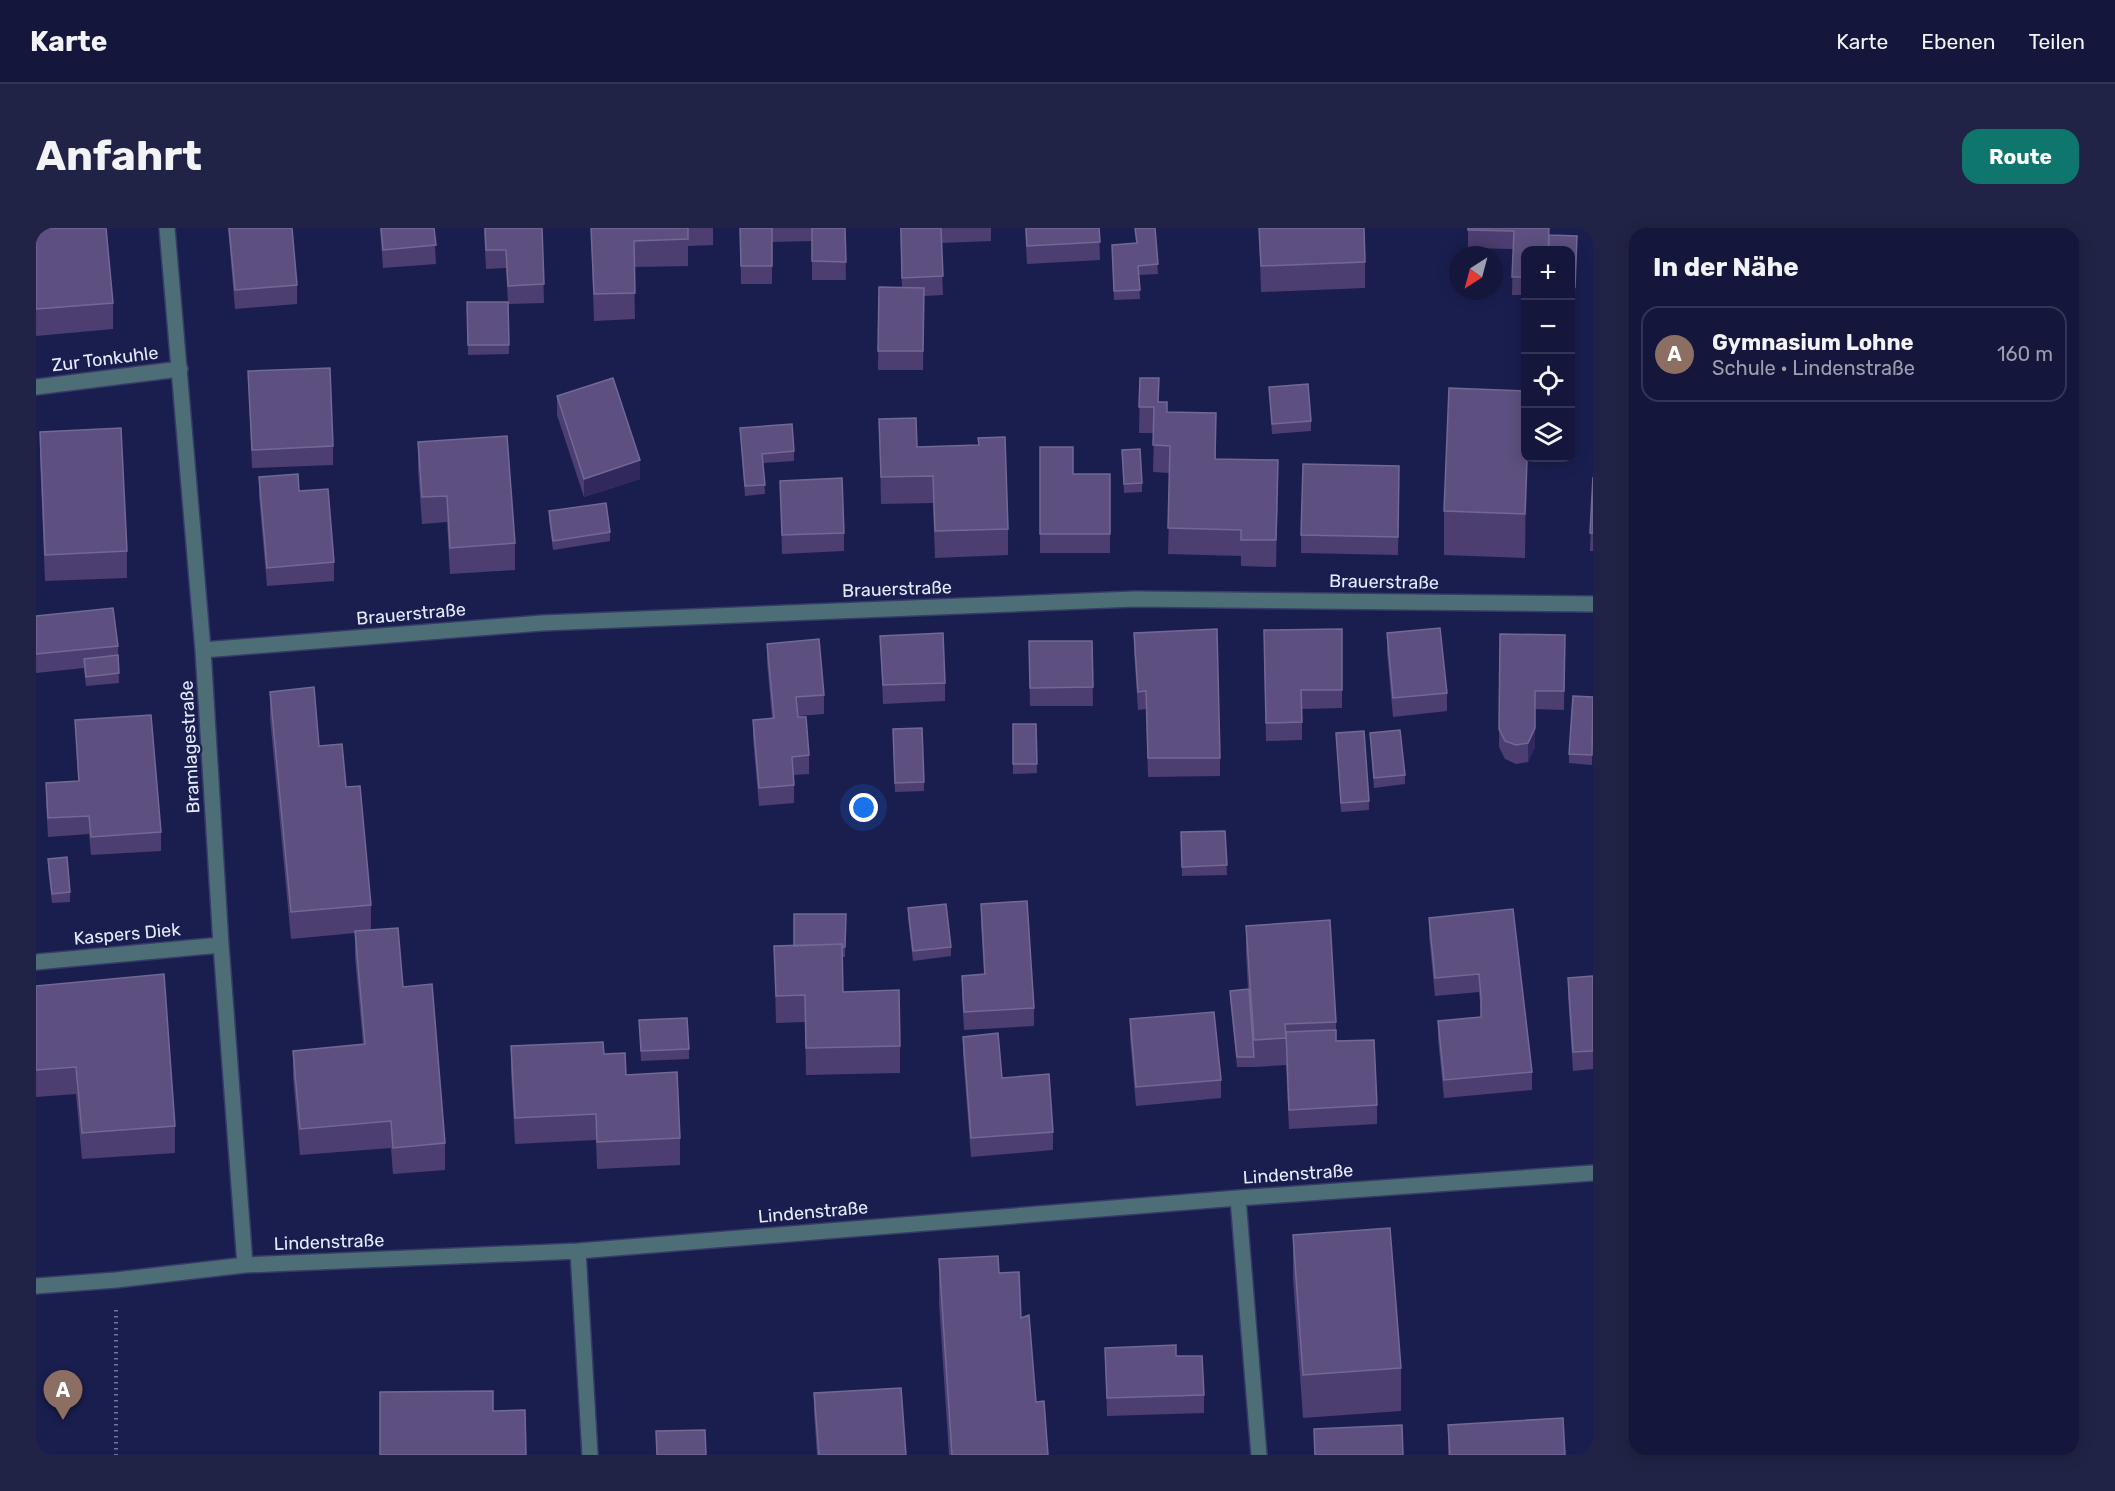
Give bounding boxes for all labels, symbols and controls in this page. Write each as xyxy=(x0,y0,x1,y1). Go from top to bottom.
text: Karte xyxy=(30,25,107,58)
text: Karte xyxy=(1836,29,1888,54)
text: Ebenen xyxy=(1921,29,1995,54)
text: Teilen xyxy=(2028,29,2085,54)
button: Route xyxy=(1962,129,2079,184)
text: Anfahrt xyxy=(36,131,202,181)
north arrow xyxy=(1449,246,1503,300)
map controls xyxy=(1521,246,1575,462)
button: + xyxy=(1521,246,1575,300)
text: In der Nähe xyxy=(1653,252,1799,283)
button: − xyxy=(1521,300,1575,354)
text: Gymnasium Lohne xyxy=(1712,329,1914,356)
street label: Zur Tonkuhle xyxy=(50,342,160,376)
text: A xyxy=(1667,342,1682,366)
text: 160 m xyxy=(1997,342,2053,366)
button: locate xyxy=(1521,354,1575,408)
text: Schule · Lindenstraße xyxy=(1712,356,1915,380)
button: layers xyxy=(1521,408,1575,462)
street label: Brauerstraße xyxy=(1329,570,1439,594)
street label: Brauerstraße xyxy=(842,576,952,602)
street label: Brauerstraße xyxy=(355,598,467,630)
street label: Bramlagestraße xyxy=(176,680,204,814)
your location xyxy=(849,793,878,822)
street label: Kaspers Diek xyxy=(73,918,182,950)
street label: Lindenstraße xyxy=(1242,1159,1354,1189)
street label: Lindenstraße xyxy=(757,1196,869,1228)
street label: Lindenstraße xyxy=(273,1229,385,1255)
pin: A xyxy=(44,1370,82,1420)

